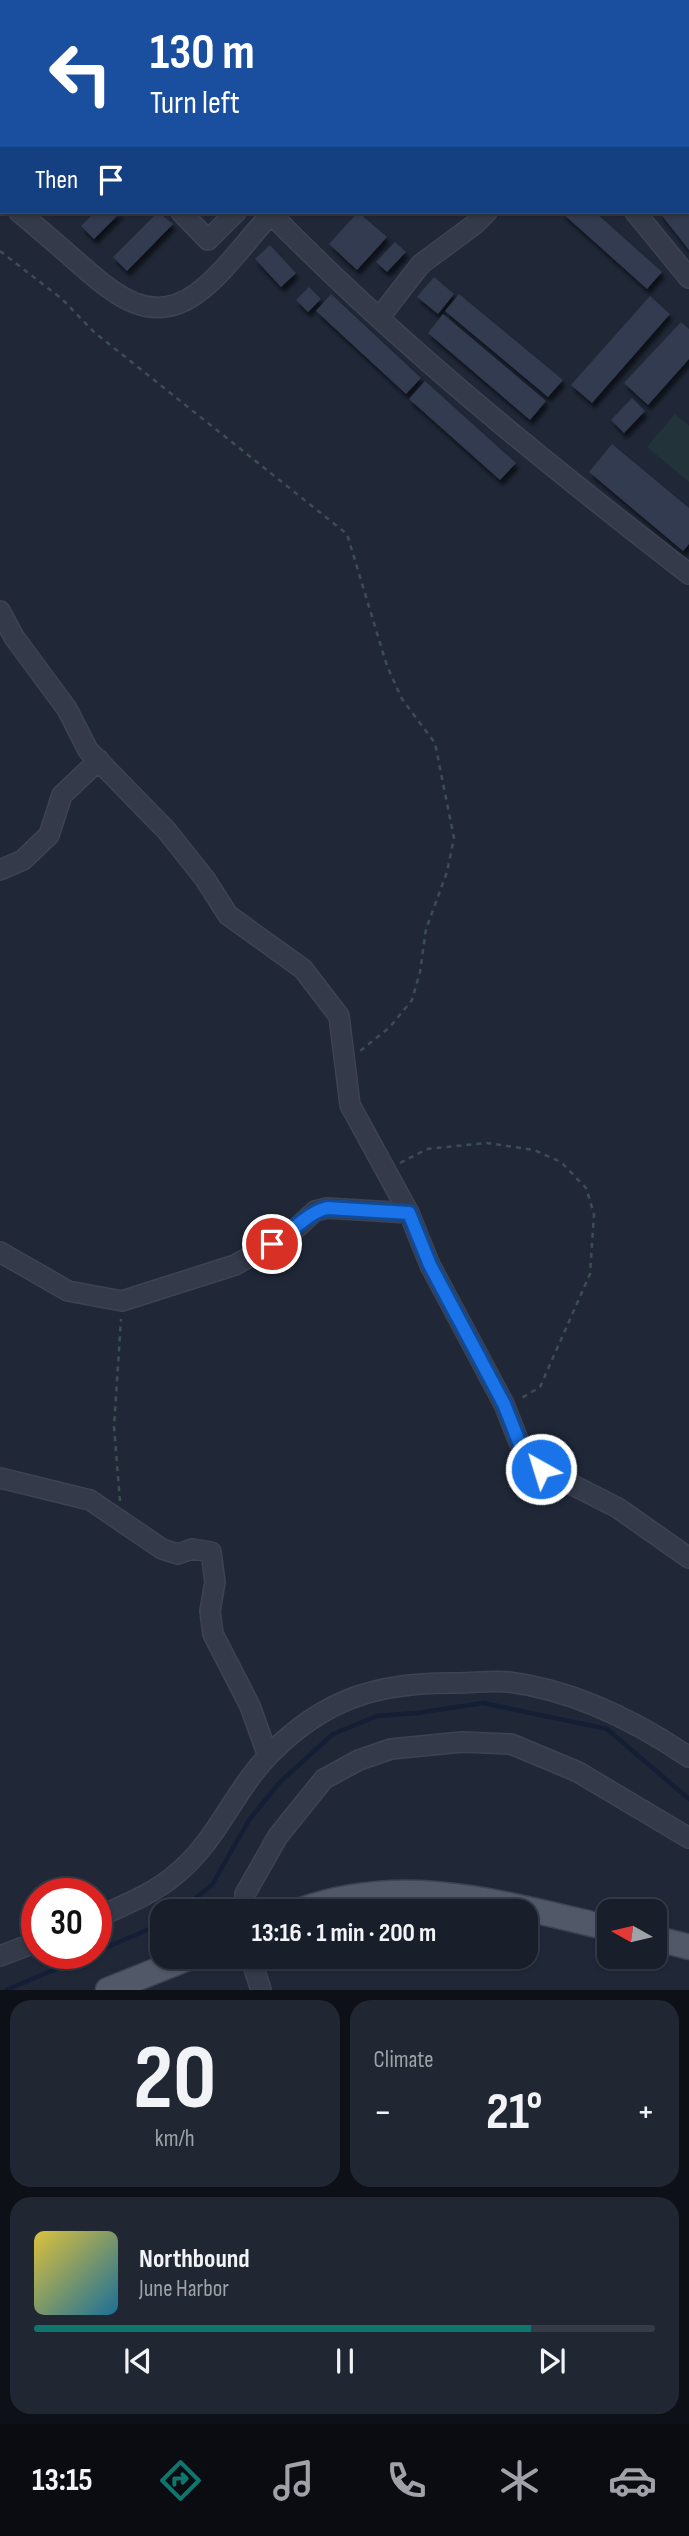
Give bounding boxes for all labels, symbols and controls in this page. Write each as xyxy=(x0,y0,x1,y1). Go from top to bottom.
text: 130 m xyxy=(150,24,255,83)
icon: left xyxy=(35,28,126,119)
text: Turn left xyxy=(150,84,240,123)
icon: arrive xyxy=(92,161,130,199)
text: Then xyxy=(35,165,78,196)
pin xyxy=(242,1214,302,1274)
icon: arrive xyxy=(253,1225,291,1263)
position arrow xyxy=(504,1432,578,1506)
speed limit sign: 30 xyxy=(21,1878,112,1969)
north arrow xyxy=(597,1899,667,1969)
map controls xyxy=(597,1899,667,1969)
text: 13:16 · 1 min · 200 m xyxy=(252,1918,436,1949)
text: 20 xyxy=(133,2025,216,2134)
text: Climate xyxy=(374,2046,433,2074)
text: 21° xyxy=(486,2081,542,2144)
text: − xyxy=(374,2090,392,2135)
text: + xyxy=(636,2090,655,2135)
text: km/h xyxy=(155,2125,195,2153)
text: Northbound xyxy=(139,2244,250,2275)
text: June Harbor xyxy=(139,2275,229,2303)
icon: previous xyxy=(119,2342,157,2380)
icon: pause xyxy=(326,2342,364,2380)
icon: next xyxy=(533,2342,571,2380)
icon: directions xyxy=(156,2456,205,2505)
icon: music xyxy=(269,2456,318,2505)
icon: phone xyxy=(382,2456,431,2505)
icon: climate xyxy=(495,2456,544,2505)
icon: car xyxy=(608,2456,657,2505)
text: 13:15 xyxy=(32,2461,93,2500)

